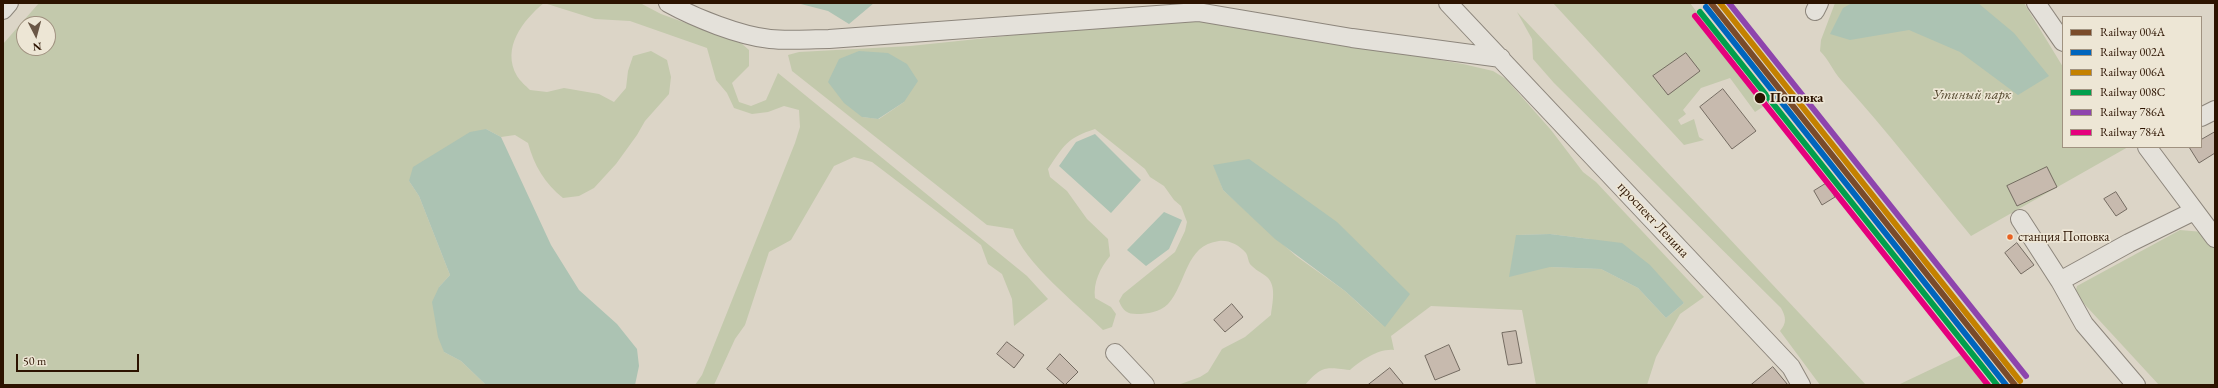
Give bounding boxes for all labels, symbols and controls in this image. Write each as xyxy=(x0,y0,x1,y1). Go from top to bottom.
north arrow xyxy=(16,16,56,56)
legend xyxy=(2062,16,2202,148)
text: Railway 004А xyxy=(2100,24,2165,40)
text: N xyxy=(32,40,42,54)
text: Railway 002А xyxy=(2100,44,2165,60)
text: Railway 006А xyxy=(2100,64,2165,80)
text: Railway 008С xyxy=(2100,84,2165,100)
park label: Утиный парк xyxy=(1933,87,2011,103)
place label: Поповка xyxy=(1770,90,1823,106)
marker: Поповка xyxy=(1753,91,1767,105)
text: Railway 786А xyxy=(2100,104,2165,120)
text: Railway 784А xyxy=(2100,124,2165,140)
street label: проспект Ленина xyxy=(1614,179,1692,261)
place label: станция Поповка xyxy=(2018,229,2109,245)
marker: станция Поповка xyxy=(2005,232,2015,242)
scale bar xyxy=(18,346,141,372)
text: 50 m xyxy=(23,353,46,369)

